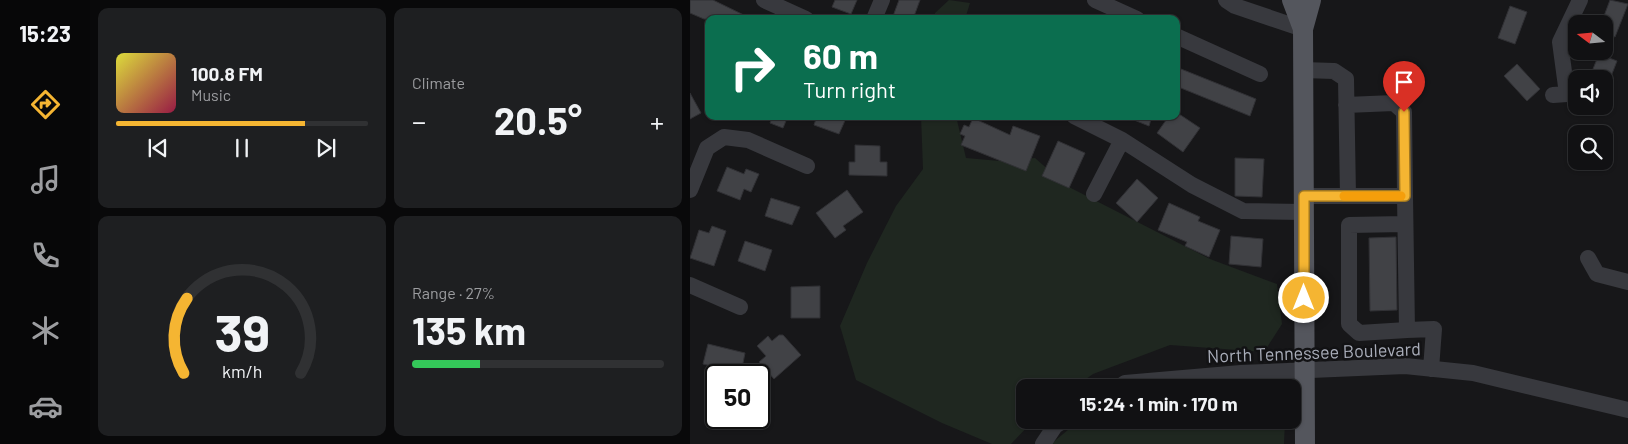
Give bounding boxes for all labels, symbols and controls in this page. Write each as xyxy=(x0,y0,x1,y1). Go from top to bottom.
north arrow xyxy=(1568,15,1612,60)
map controls xyxy=(1568,15,1613,170)
text: 15:23 xyxy=(19,20,71,46)
text: 60 m xyxy=(803,34,878,76)
icon: right xyxy=(720,35,785,100)
pin xyxy=(1383,61,1425,112)
text: 100.8 FM xyxy=(191,62,263,85)
icon: arrive xyxy=(1390,68,1418,96)
button: sound xyxy=(1568,70,1613,115)
text: Climate xyxy=(412,73,465,92)
text: Turn right xyxy=(803,76,896,102)
text: Music xyxy=(191,85,231,104)
icon: directions xyxy=(28,87,63,122)
text: 20.5° xyxy=(494,97,582,143)
text: − xyxy=(412,104,426,138)
text: + xyxy=(650,104,664,138)
button: search xyxy=(1568,125,1613,170)
icon: previous xyxy=(144,134,172,162)
icon: pause xyxy=(228,134,256,162)
icon: next xyxy=(312,134,340,162)
icon: music xyxy=(28,162,63,197)
icon: phone xyxy=(28,238,63,273)
position arrow xyxy=(1277,271,1329,323)
text: Range · 27% xyxy=(412,283,495,302)
text: 39 xyxy=(214,300,270,362)
text: 135 km xyxy=(412,307,526,353)
icon: climate xyxy=(28,313,63,348)
street label: North Tennessee Boulevard xyxy=(1207,337,1421,367)
text: km/h xyxy=(222,360,262,382)
speed limit sign: 50 xyxy=(705,364,770,429)
icon: car xyxy=(28,389,63,424)
text: 15:24 · 1 min · 170 m xyxy=(1079,392,1238,415)

